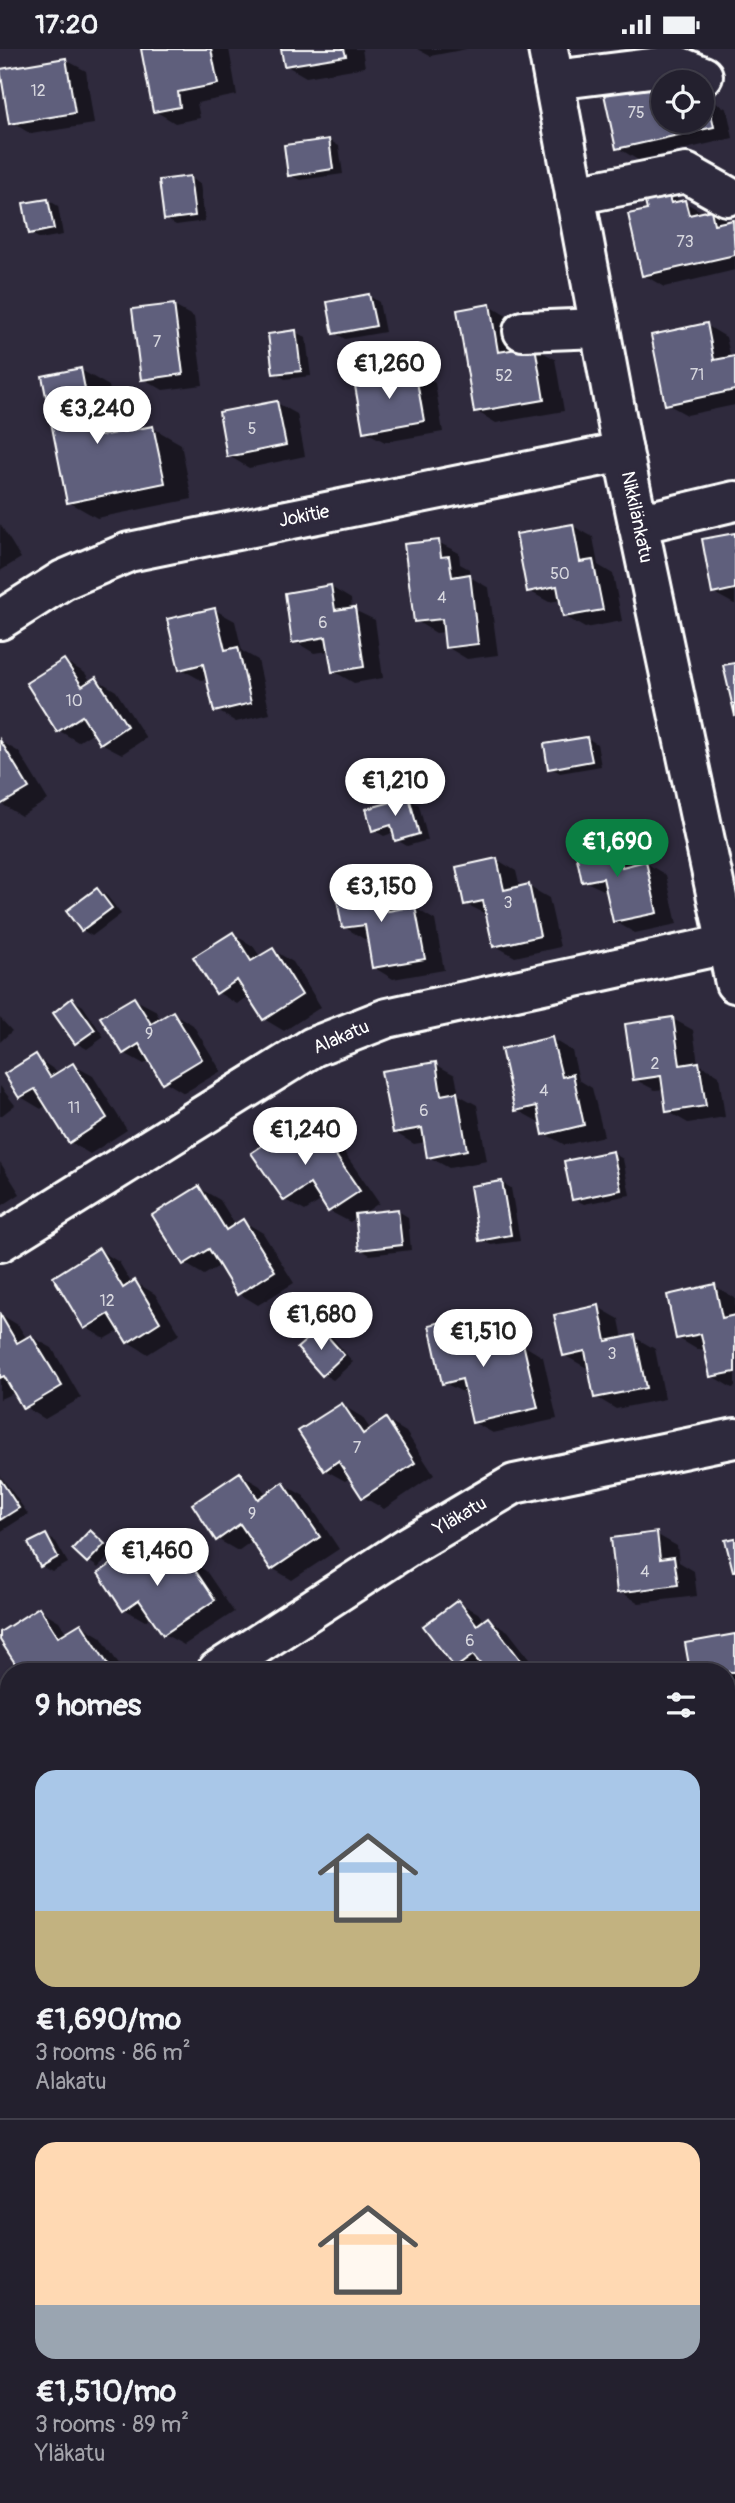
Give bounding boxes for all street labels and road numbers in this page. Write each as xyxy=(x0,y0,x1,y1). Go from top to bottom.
street label: Nikkilänkatu xyxy=(616,469,658,565)
street label: Jokitie xyxy=(277,499,332,533)
street label: Alakatu xyxy=(309,1014,373,1060)
street label: Yläkatu xyxy=(428,1491,491,1541)

